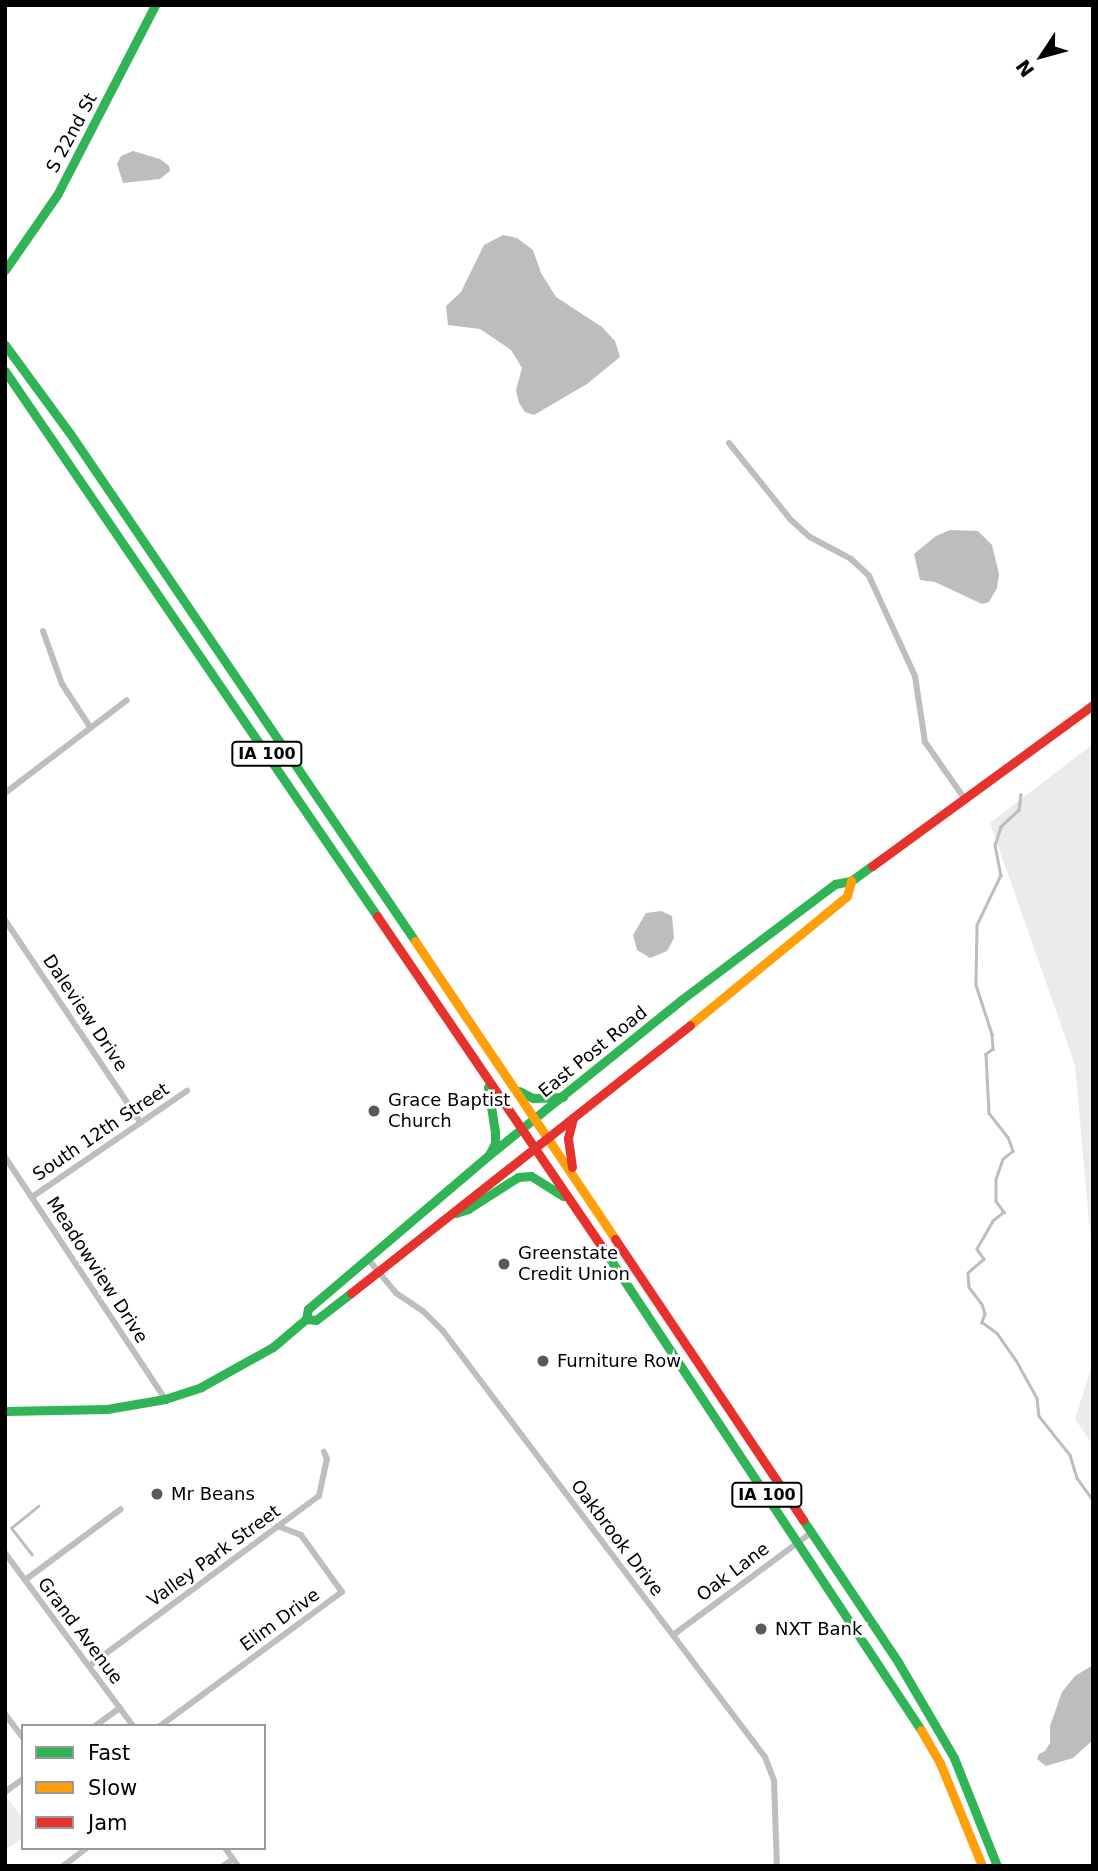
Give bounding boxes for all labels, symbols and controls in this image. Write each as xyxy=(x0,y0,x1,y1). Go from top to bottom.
north arrow xyxy=(1007,21,1077,91)
text: N xyxy=(1011,55,1039,81)
street label: S 22nd St xyxy=(42,89,102,177)
road number: IA 100 xyxy=(230,741,304,766)
street label: Daleview Drive xyxy=(38,951,132,1075)
street label: East Post Road xyxy=(534,1002,652,1102)
street label: South 12th Street xyxy=(29,1078,173,1186)
place label: Grace Baptist Church xyxy=(388,1090,510,1132)
marker: Grace Baptist Church xyxy=(366,1103,382,1119)
street label: Meadowview Drive xyxy=(42,1193,152,1347)
place label: Greenstate Credit Union xyxy=(518,1243,630,1286)
marker: Greenstate Credit Union xyxy=(496,1256,512,1272)
place label: Furniture Row xyxy=(557,1350,681,1372)
marker: Furniture Row xyxy=(535,1353,551,1369)
street label: Oakbrook Drive xyxy=(566,1476,668,1600)
place label: Mr Beans xyxy=(171,1483,255,1505)
road number: IA 100 xyxy=(730,1483,804,1508)
marker: Mr Beans xyxy=(149,1486,165,1502)
street label: Valley Park Street xyxy=(143,1501,285,1611)
street label: Oak Lane xyxy=(693,1538,773,1606)
street label: Grand Avenue xyxy=(33,1573,127,1689)
street label: Elim Drive xyxy=(236,1584,324,1656)
place label: NXT Bank xyxy=(775,1618,862,1640)
marker: NXT Bank xyxy=(753,1621,769,1637)
legend xyxy=(21,1724,266,1850)
text: Fast xyxy=(88,1741,130,1765)
text: Slow xyxy=(88,1776,137,1800)
text: Jam xyxy=(88,1811,128,1835)

